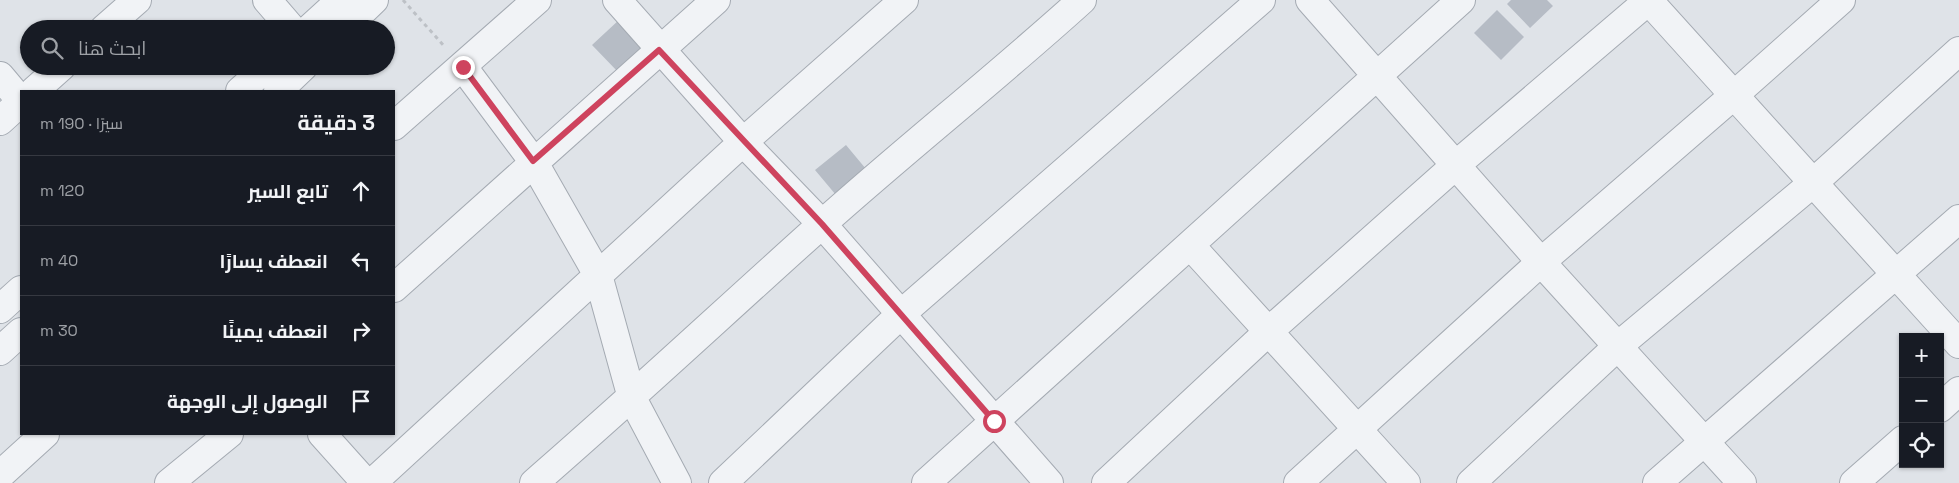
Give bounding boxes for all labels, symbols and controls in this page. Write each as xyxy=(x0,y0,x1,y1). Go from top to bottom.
search box xyxy=(20,20,395,75)
icon: search xyxy=(38,34,66,62)
text: ابحث هنا xyxy=(78,36,146,61)
route end xyxy=(452,56,475,79)
text: 3 دقيقة xyxy=(298,109,375,136)
text: سيرًا · 190 m xyxy=(40,113,123,134)
icon: ahead xyxy=(347,177,375,205)
text: تابع السير xyxy=(248,179,328,204)
text: 120 m xyxy=(40,180,84,201)
icon: left xyxy=(347,247,375,275)
text: انعطف يسارًا xyxy=(220,249,328,274)
text: 40 m xyxy=(40,250,78,271)
icon: right xyxy=(347,317,375,345)
text: انعطف يمينًا xyxy=(222,319,328,344)
text: 30 m xyxy=(40,320,78,341)
map controls xyxy=(1899,333,1944,468)
button: + xyxy=(1899,333,1944,378)
button: − xyxy=(1899,378,1944,423)
icon: arrive xyxy=(347,387,375,415)
text: الوصول إلى الوجهة xyxy=(167,389,328,414)
route start xyxy=(983,410,1006,433)
button: locate xyxy=(1899,423,1944,468)

